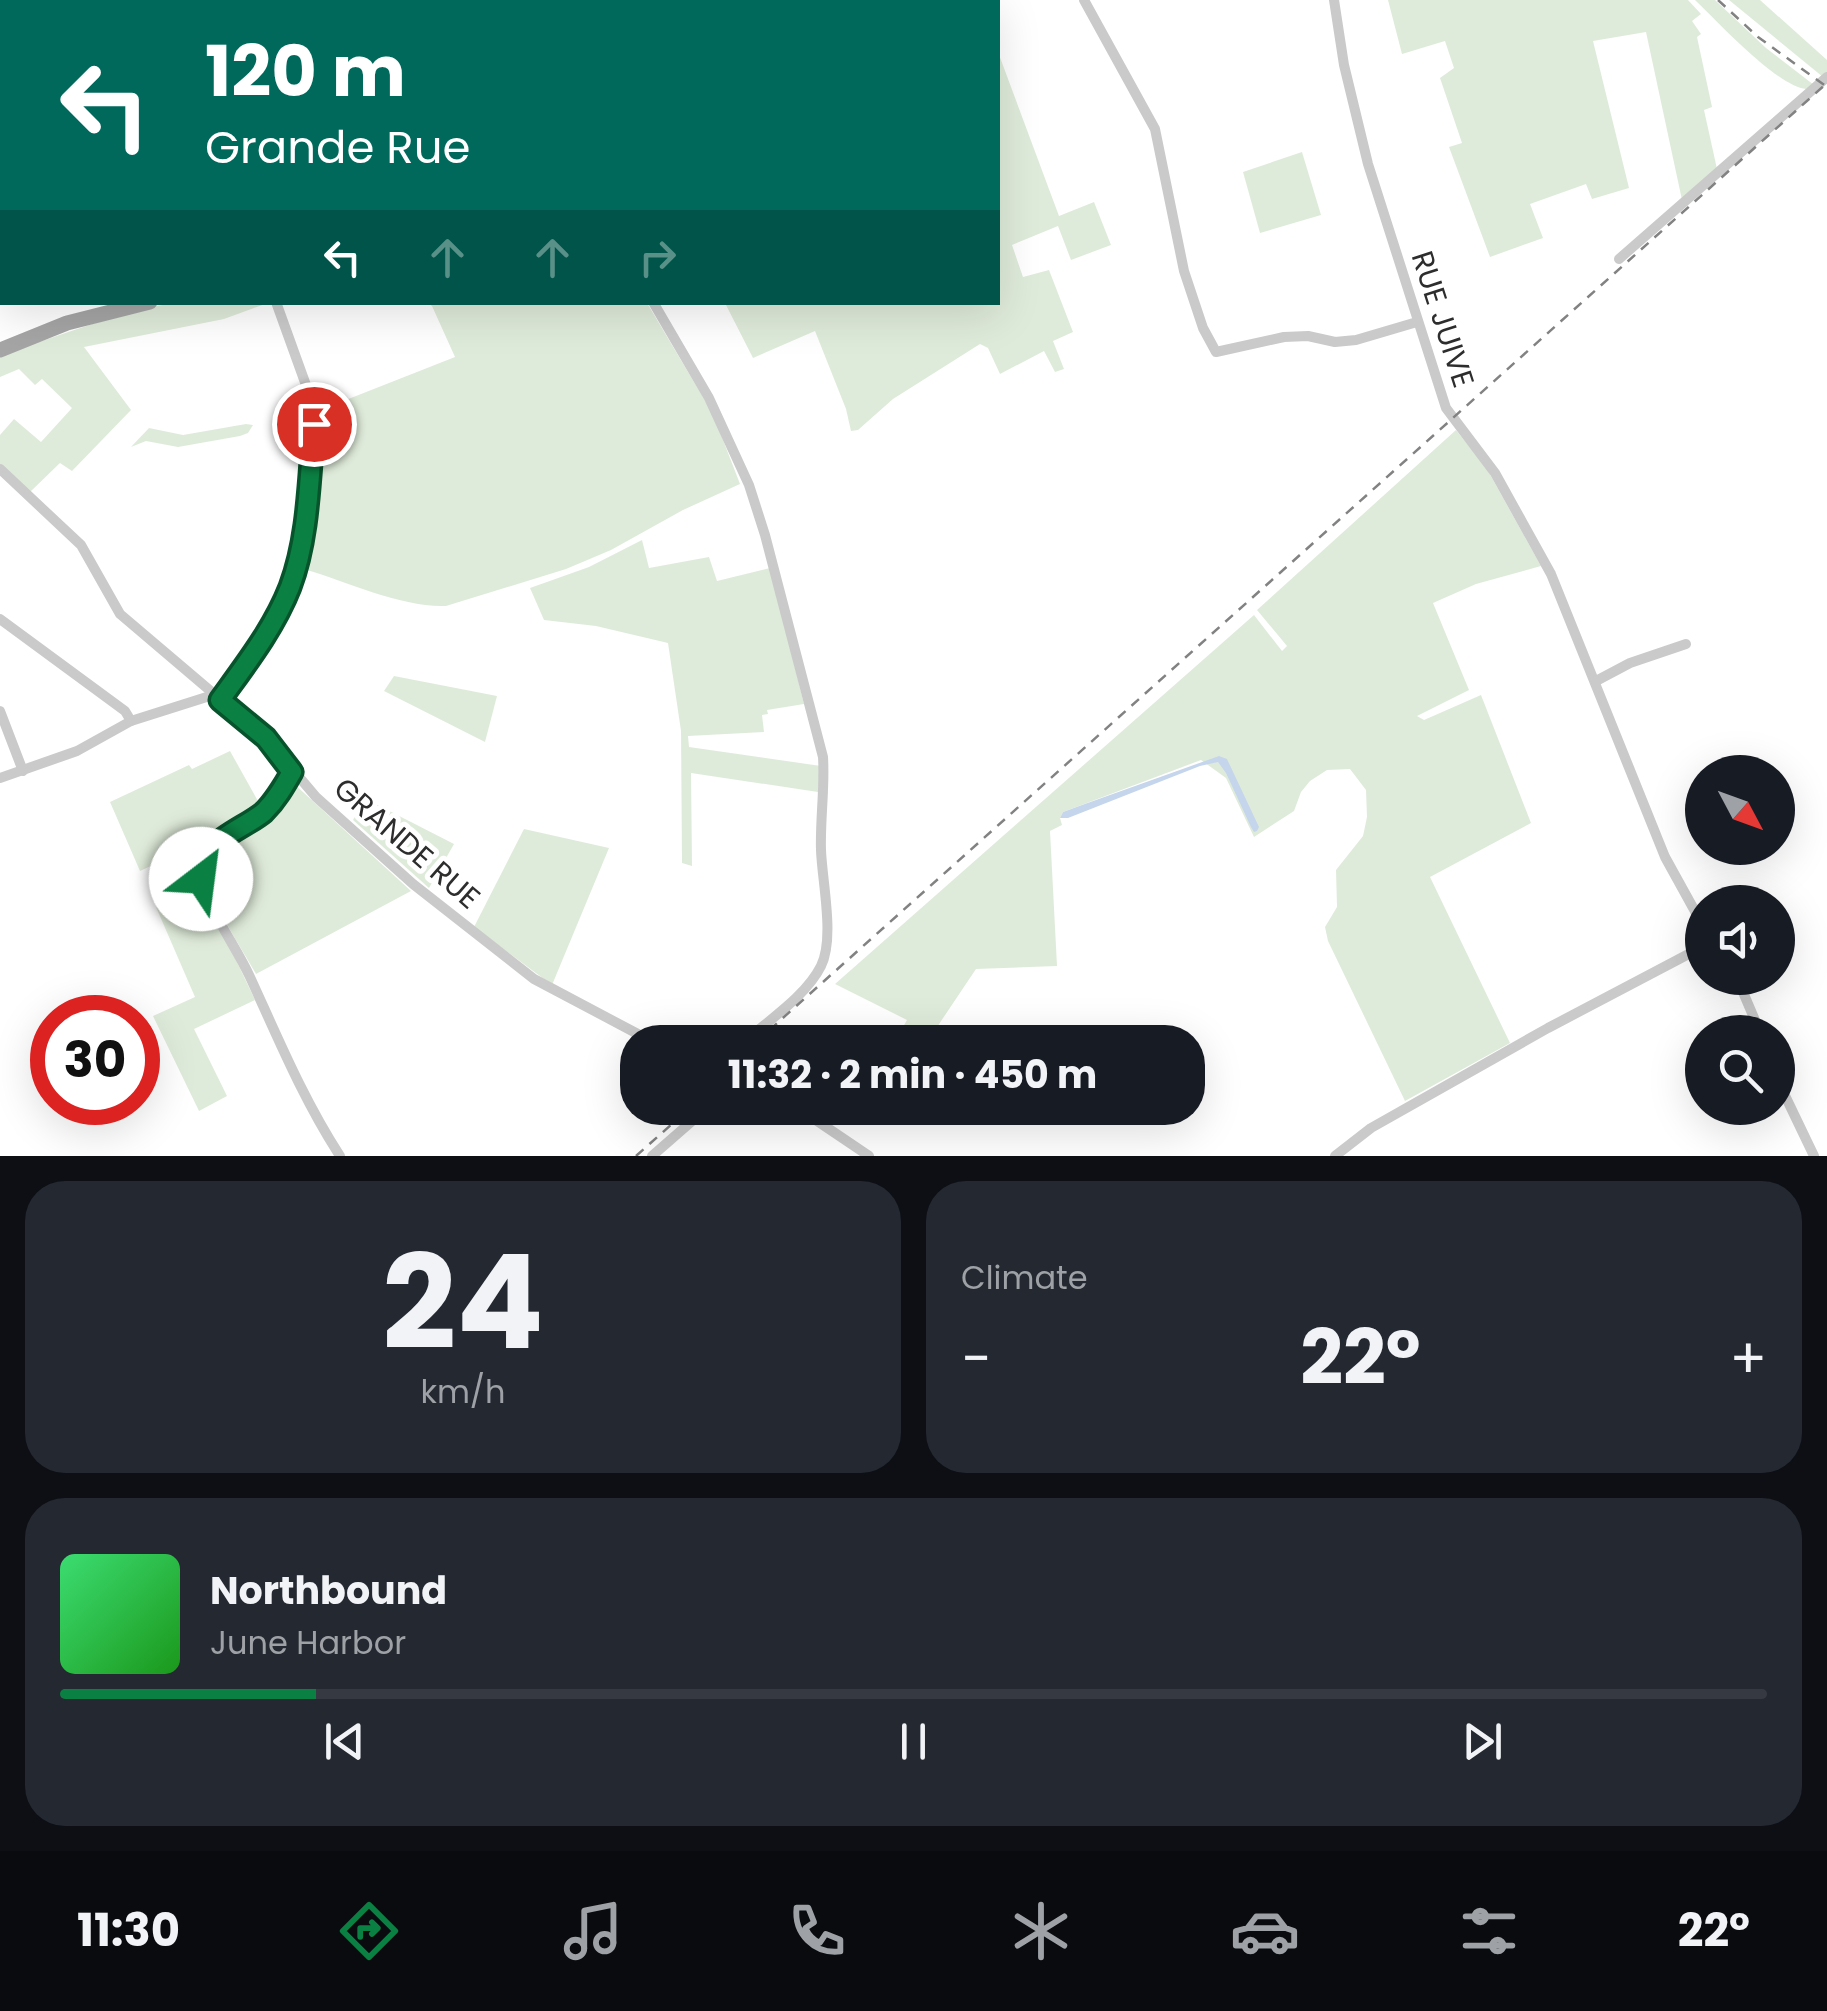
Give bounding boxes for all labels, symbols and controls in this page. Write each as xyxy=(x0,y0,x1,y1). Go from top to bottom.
text: 120 m xyxy=(205,22,406,121)
icon: left xyxy=(40,40,170,170)
text: Grande Rue xyxy=(205,116,470,179)
icon: left xyxy=(315,230,370,285)
icon: ahead xyxy=(420,230,475,285)
icon: ahead xyxy=(525,230,580,285)
icon: right xyxy=(630,230,685,285)
street label: RUE JUIVE xyxy=(1401,245,1485,393)
pin xyxy=(272,382,357,467)
icon: arrive xyxy=(287,397,342,452)
north arrow xyxy=(1685,755,1795,865)
map controls xyxy=(1685,755,1795,1125)
street label: GRANDE RUE xyxy=(324,767,490,919)
position arrow xyxy=(149,827,253,931)
button: sound xyxy=(1685,885,1795,995)
speed limit sign: 30 xyxy=(30,995,160,1125)
button: search xyxy=(1685,1015,1795,1125)
text: 11:32 · 2 min · 450 m xyxy=(728,1048,1097,1101)
text: 24 xyxy=(382,1211,544,1394)
text: Climate xyxy=(961,1255,1088,1300)
text: 22° xyxy=(1300,1305,1421,1410)
text: − xyxy=(961,1320,991,1397)
text: + xyxy=(1729,1320,1767,1397)
text: km/h xyxy=(420,1369,506,1414)
text: Northbound xyxy=(210,1564,447,1617)
text: June Harbor xyxy=(210,1620,406,1665)
icon: previous xyxy=(317,1714,372,1769)
icon: pause xyxy=(886,1714,941,1769)
icon: next xyxy=(1455,1714,1510,1769)
icon: directions xyxy=(334,1896,404,1966)
icon: music xyxy=(558,1896,628,1966)
icon: phone xyxy=(782,1896,852,1966)
icon: climate xyxy=(1006,1896,1076,1966)
icon: car xyxy=(1230,1896,1300,1966)
icon: filters xyxy=(1454,1896,1524,1966)
text: 11:30 xyxy=(77,1899,180,1962)
text: 22° xyxy=(1678,1899,1750,1962)

